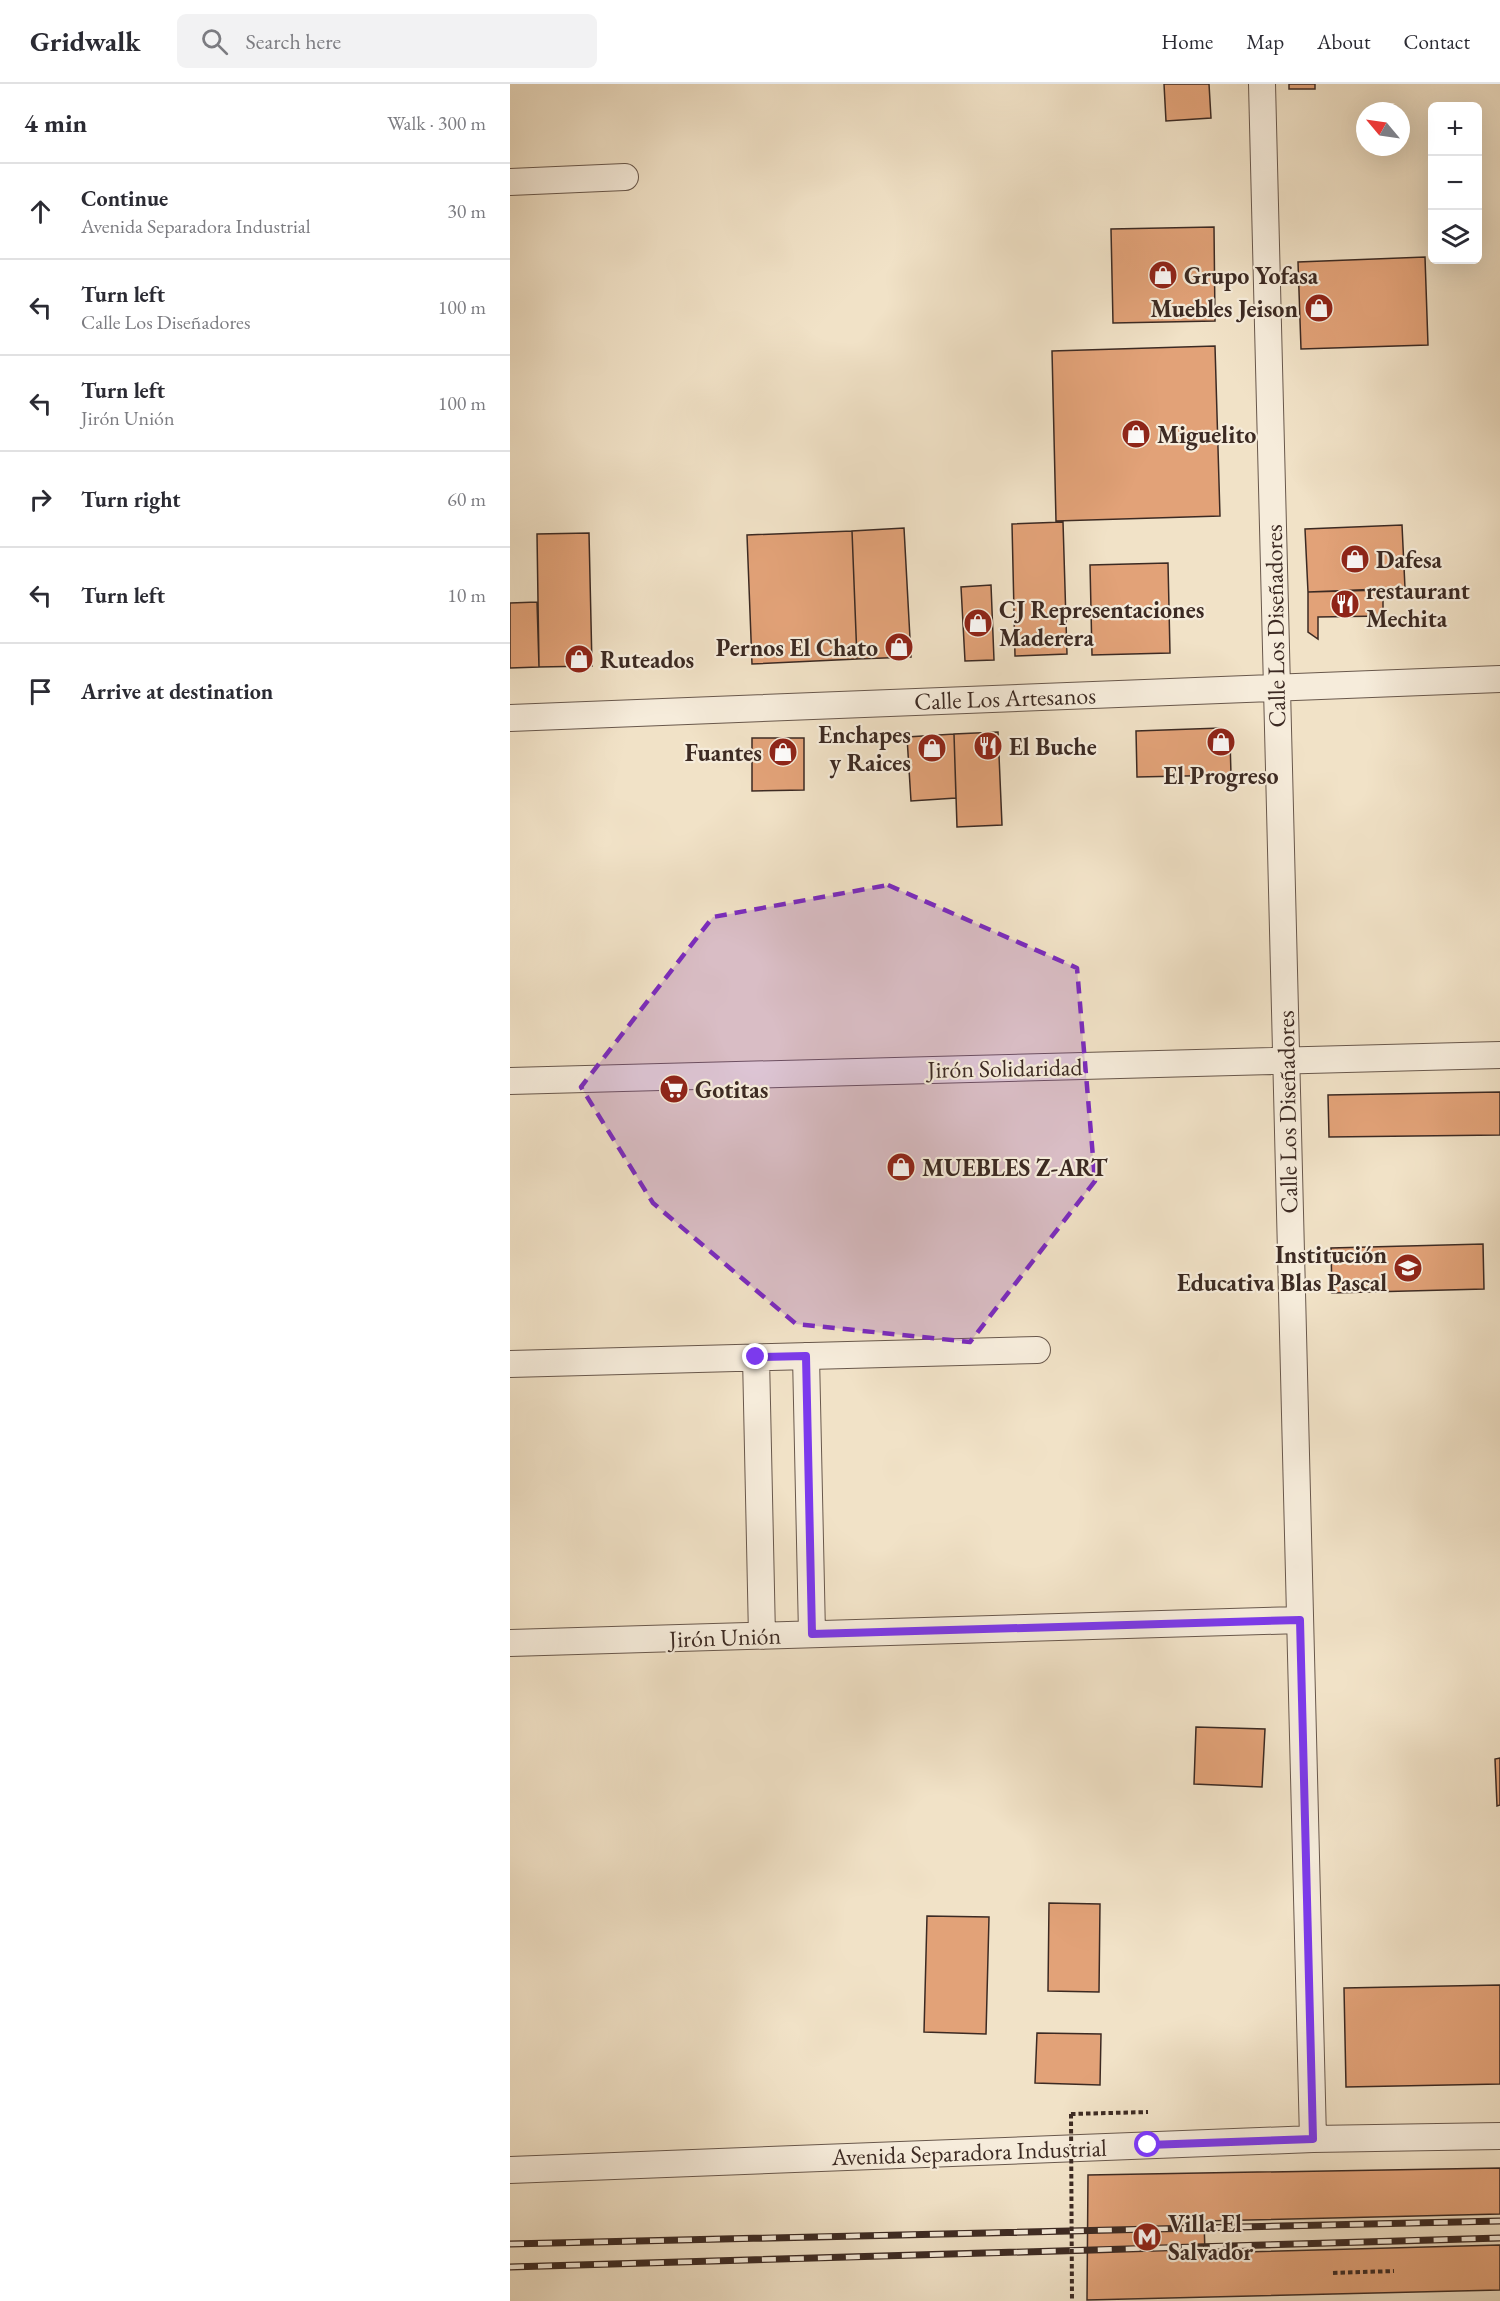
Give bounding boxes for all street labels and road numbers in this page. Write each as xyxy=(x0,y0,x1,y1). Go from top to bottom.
street label: Calle Los Diseñadores xyxy=(1258,524,1292,728)
street label: Calle Los Artesanos xyxy=(914,679,1096,717)
street label: Calle Los Diseñadores xyxy=(1270,1010,1304,1214)
street label: Jirón Solidaridad xyxy=(925,1051,1084,1085)
street label: Jirón Unión xyxy=(666,1620,782,1655)
street label: Avenida Separadora Industrial xyxy=(830,2132,1107,2172)

